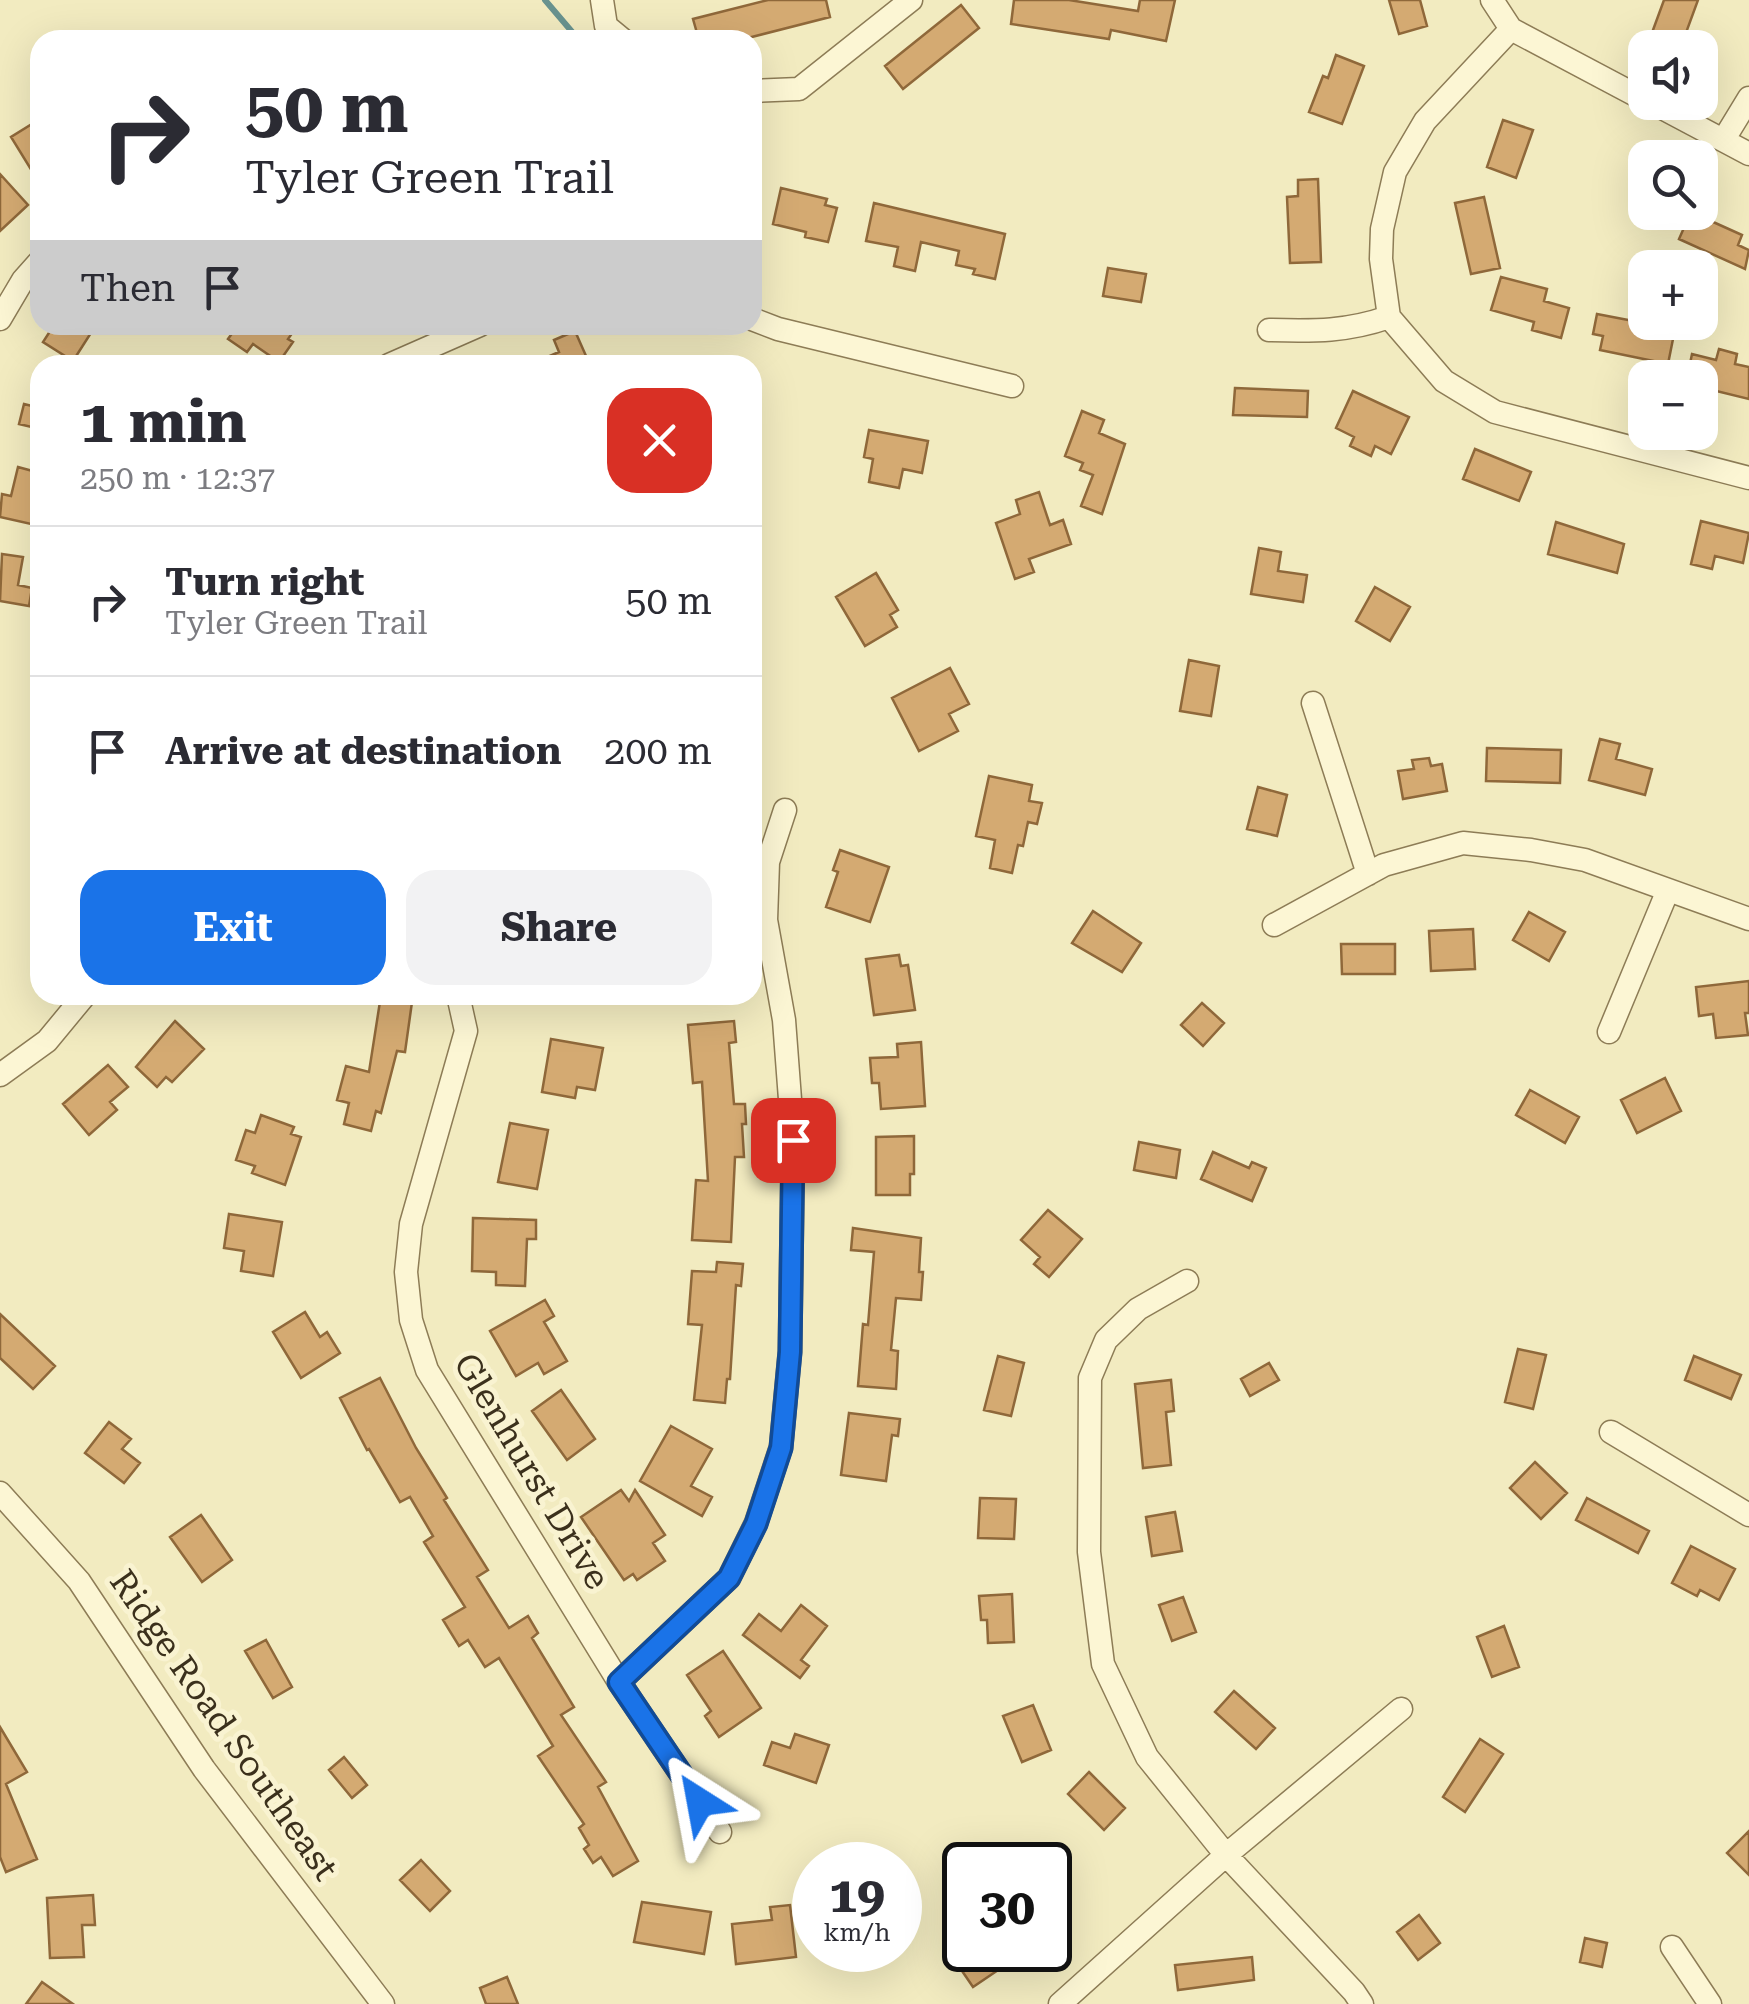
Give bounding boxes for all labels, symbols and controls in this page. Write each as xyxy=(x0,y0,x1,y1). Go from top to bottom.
map controls xyxy=(1628,30,1718,450)
button: sound xyxy=(1628,30,1718,120)
text: 50 m xyxy=(245,67,409,149)
icon: right xyxy=(80,70,210,200)
button: search xyxy=(1628,140,1718,230)
text: Tyler Green Trail xyxy=(245,151,614,204)
button: + xyxy=(1628,250,1718,340)
icon: arrive xyxy=(195,260,250,315)
text: Then xyxy=(80,266,175,310)
button: − xyxy=(1628,360,1718,450)
text: 1 min xyxy=(80,386,247,457)
button: close xyxy=(607,388,712,493)
text: 250 m · 12:37 xyxy=(80,459,275,497)
text: Turn right xyxy=(165,560,364,604)
icon: right xyxy=(80,574,135,629)
text: 50 m xyxy=(625,579,712,623)
text: Tyler Green Trail xyxy=(165,604,427,642)
icon: arrive xyxy=(80,724,135,779)
text: Arrive at destination xyxy=(165,729,561,773)
text: 200 m xyxy=(604,729,712,773)
button: Exit xyxy=(80,870,386,985)
button: Share xyxy=(406,870,712,985)
pin xyxy=(751,1098,836,1183)
icon: arrive xyxy=(766,1113,821,1168)
street label: Glenhurst Drive xyxy=(445,1346,618,1596)
street label: Ridge Road Southeast xyxy=(101,1562,346,1888)
position arrow xyxy=(648,1750,752,1854)
speed limit sign: 30 xyxy=(942,1842,1072,1972)
text: 19 xyxy=(829,1866,885,1924)
text: km/h xyxy=(824,1918,890,1947)

